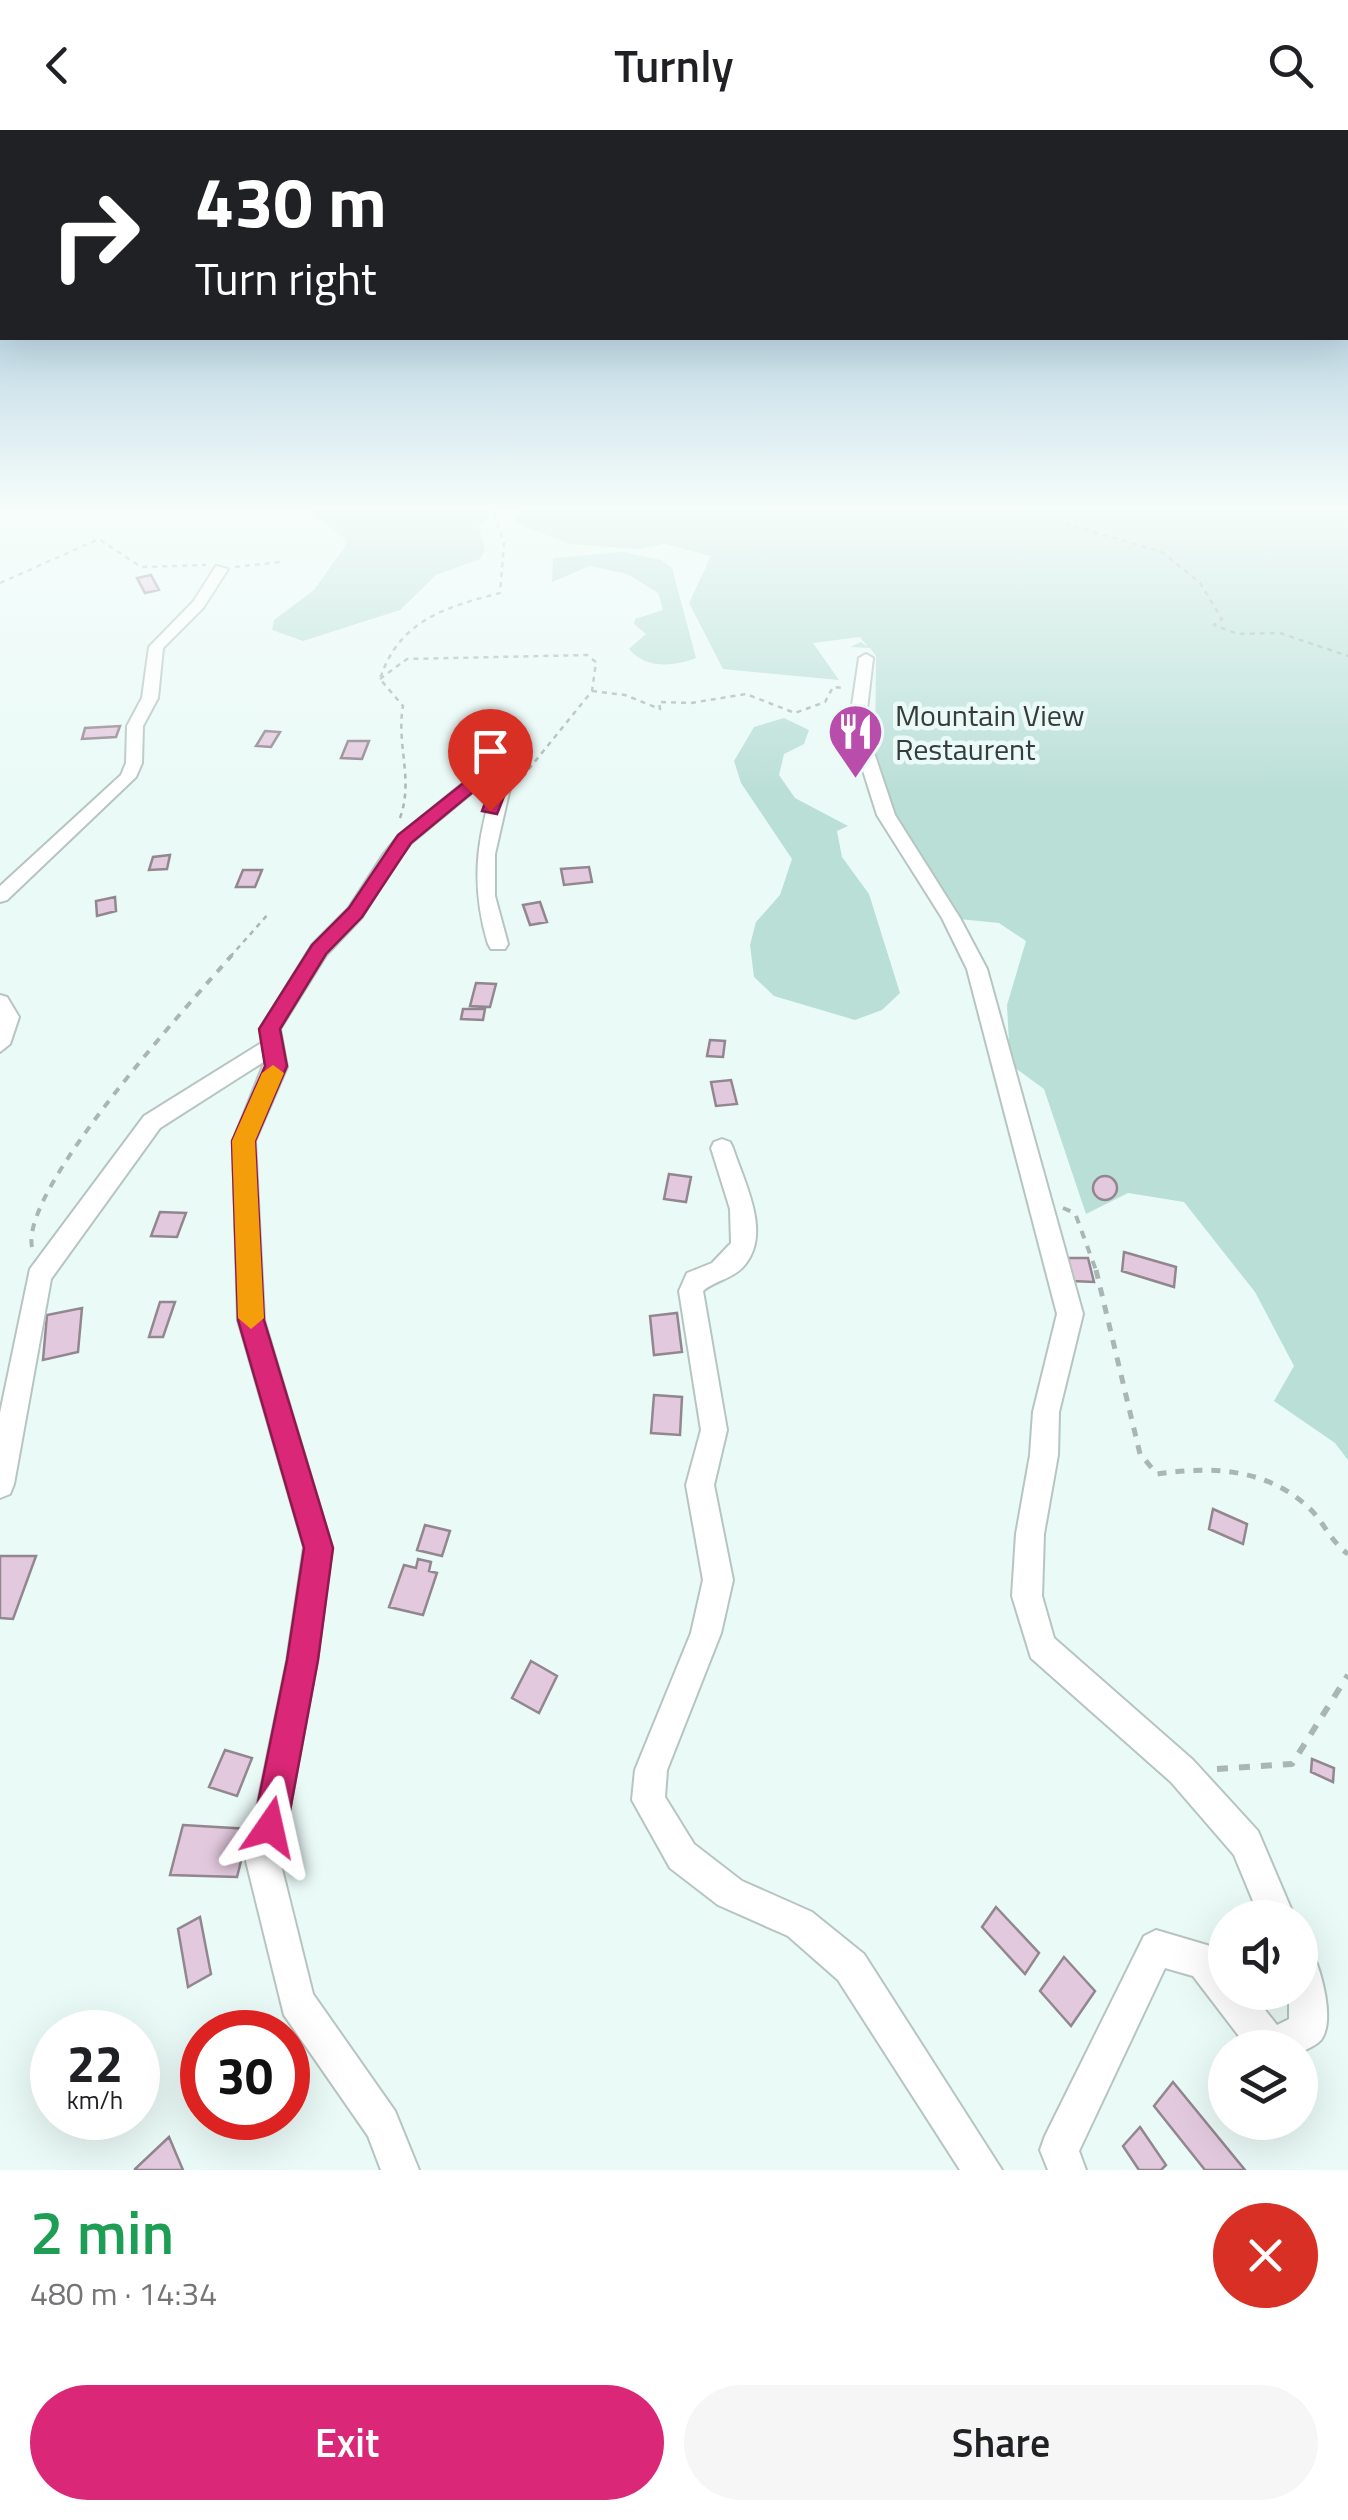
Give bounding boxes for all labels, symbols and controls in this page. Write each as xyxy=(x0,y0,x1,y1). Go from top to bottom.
text: Turnly xyxy=(614,31,734,99)
icon: back xyxy=(30,38,85,93)
icon: search xyxy=(1263,38,1318,93)
text: 430 m xyxy=(195,148,387,254)
icon: right xyxy=(30,170,160,300)
text: Turn right xyxy=(195,244,377,312)
place label: Mountain View Restaurent xyxy=(895,692,1085,772)
restaurant icon: Mountain View Restaurent xyxy=(826,702,886,781)
pin xyxy=(448,709,533,812)
icon: arrive xyxy=(463,724,518,779)
position arrow xyxy=(218,1775,322,1879)
map controls xyxy=(1208,1900,1318,2140)
button: sound xyxy=(1208,1900,1318,2010)
speed limit sign: 30 xyxy=(180,2010,310,2140)
text: 22 xyxy=(67,2025,123,2101)
button: layers xyxy=(1208,2030,1318,2140)
text: km/h xyxy=(67,2081,123,2119)
text: 2 min xyxy=(30,2186,174,2277)
button: close xyxy=(1213,2203,1318,2308)
text: 480 m · 14:34 xyxy=(30,2269,217,2317)
button: Exit xyxy=(30,2385,664,2500)
button: Share xyxy=(684,2385,1318,2500)

